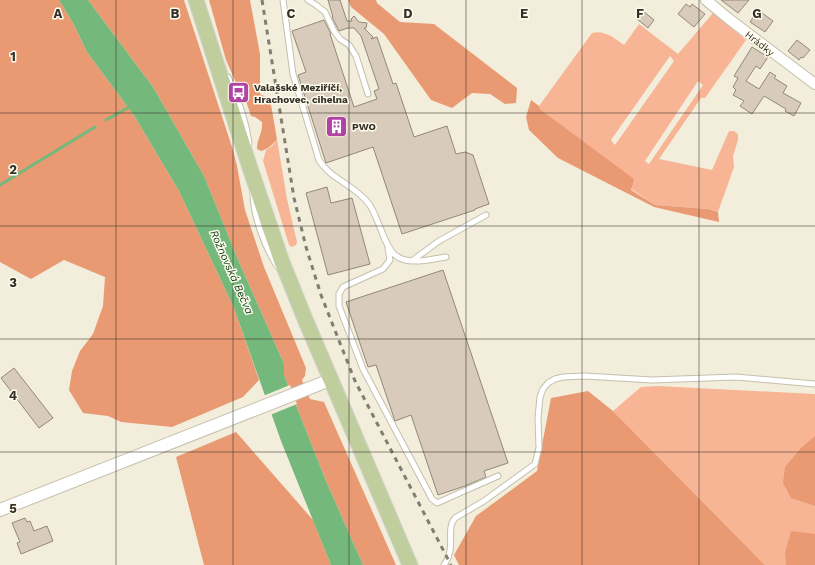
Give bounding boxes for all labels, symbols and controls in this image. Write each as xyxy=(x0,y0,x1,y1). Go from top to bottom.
text: A xyxy=(54,6,63,21)
text: B xyxy=(171,6,180,21)
text: C xyxy=(287,6,296,21)
text: D xyxy=(403,6,413,21)
text: E xyxy=(520,6,528,21)
text: F xyxy=(636,6,644,21)
text: G xyxy=(752,6,762,21)
street label: Hrádky xyxy=(743,29,777,59)
text: 1 xyxy=(10,49,16,64)
bus stop icon: Valašské Meziříčí, Hrachovec, cihelna xyxy=(226,80,252,106)
place label: Valašské Meziříčí, Hrachovec, cihelna xyxy=(254,82,348,105)
building icon: PWO xyxy=(324,113,350,139)
place label: PWO xyxy=(352,121,376,132)
text: 2 xyxy=(9,162,17,177)
water label: Rožnovská Bečva xyxy=(207,228,256,316)
text: 3 xyxy=(9,275,17,290)
text: 4 xyxy=(9,388,18,403)
text: 5 xyxy=(9,501,17,516)

